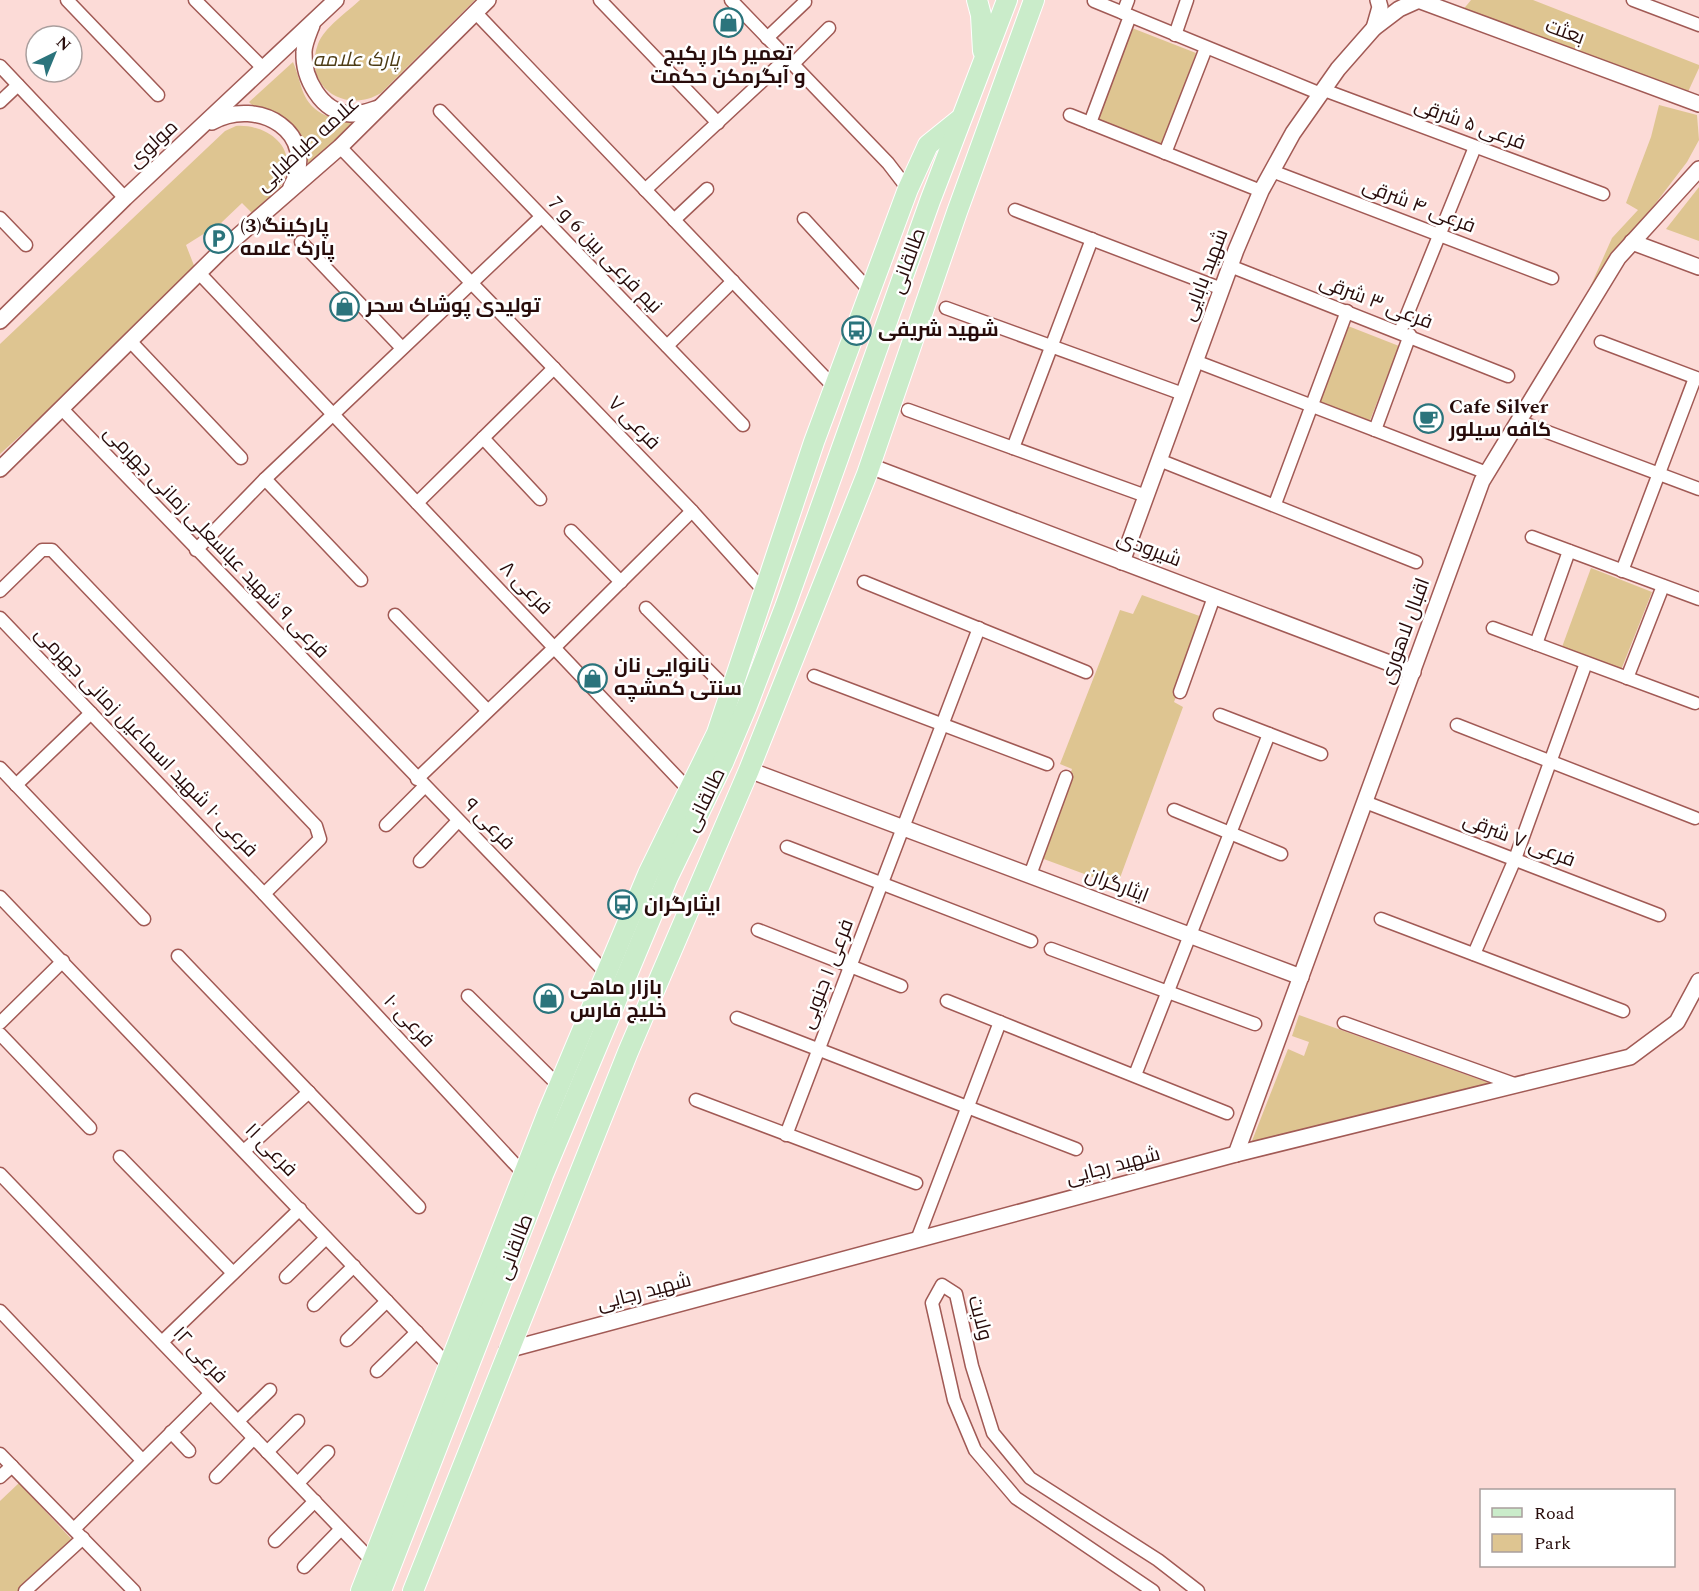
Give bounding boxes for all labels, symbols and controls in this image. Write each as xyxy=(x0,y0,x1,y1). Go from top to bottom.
shop icon: تعمیر کار پکیج و آبگرمکن حکمت xyxy=(712,7,744,39)
street label: بعثت xyxy=(1541,11,1589,53)
north arrow xyxy=(24,24,84,84)
text: N xyxy=(51,31,77,57)
place label: تعمیر کار پکیج و آبگرمکن حکمت xyxy=(650,39,806,92)
park label: پارک علامه xyxy=(313,45,401,75)
street label: علامه طباطبایی xyxy=(249,89,367,199)
street label: فرعی ۵ شرقی xyxy=(1410,90,1530,158)
street label: مولوی xyxy=(121,113,185,175)
street label: فرعی ۴ شرقی xyxy=(1358,171,1480,241)
street label: نیم فرعی بین 6 و 7 xyxy=(541,189,669,321)
place label: پارکینگ(3) پارک علامه xyxy=(240,211,334,264)
parking icon: پارکینگ(3) پارک علامه xyxy=(203,222,235,254)
street label: طالقانی xyxy=(882,224,934,298)
street label: شهید بابایی xyxy=(1174,224,1236,326)
street label: فرعی ۳ شرقی xyxy=(1315,267,1437,337)
shop icon: تولیدی پوشاک سحر xyxy=(329,290,361,322)
place label: تولیدی پوشاک سحر xyxy=(365,291,541,321)
bus stop icon: شهید شریفی xyxy=(841,314,873,346)
place label: شهید شریفی xyxy=(878,315,999,345)
street label: فرعی ۷ xyxy=(601,389,667,457)
place label: Cafe Silver کافه سیلور xyxy=(1448,392,1551,445)
cafe icon: Cafe Silver کافه سیلور xyxy=(1412,403,1444,435)
street label: فرعی ۹ شهید عباسعلی زمانی جهرمی xyxy=(96,419,336,665)
street label: شیرودی xyxy=(1112,523,1186,575)
street label: فرعی ۸ xyxy=(493,554,559,622)
street label: اقبال لاهوری xyxy=(1372,574,1438,688)
street label: فرعی ۱۰ شهید اسماعیل زمانی جهرمی xyxy=(27,620,265,864)
place label: نانوایی نان سنتی کمشچه xyxy=(614,651,742,704)
shop icon: نانوایی نان سنتی کمشچه xyxy=(577,662,609,694)
street label: طالقانی xyxy=(677,763,733,837)
street label: فرعی ۹ xyxy=(456,791,522,857)
street label: فرعی ۷ شرقی xyxy=(1458,805,1580,875)
street label: ایثارگران xyxy=(1081,859,1153,911)
bus stop icon: ایثارگران xyxy=(607,889,639,921)
place label: ایثارگران xyxy=(644,890,721,920)
street label: فرعی ۱ جنوبی xyxy=(792,915,862,1033)
place label: بازار ماهی خلیج فارس xyxy=(570,973,667,1026)
shop icon: بازار ماهی خلیج فارس xyxy=(533,983,565,1015)
street label: فرعی ۱۰ xyxy=(376,987,442,1055)
street label: فرعی ۱۱ xyxy=(238,1116,304,1184)
street label: شهید رجایی xyxy=(1062,1139,1164,1193)
street label: طالقانی xyxy=(489,1210,541,1284)
street label: شهید رجایی xyxy=(593,1265,695,1319)
street label: ولایت xyxy=(960,1292,1000,1344)
street label: فرعی ۱۲ xyxy=(165,1319,235,1391)
legend xyxy=(1480,1489,1675,1567)
text: Road xyxy=(1534,1500,1575,1527)
text: Park xyxy=(1534,1530,1571,1557)

